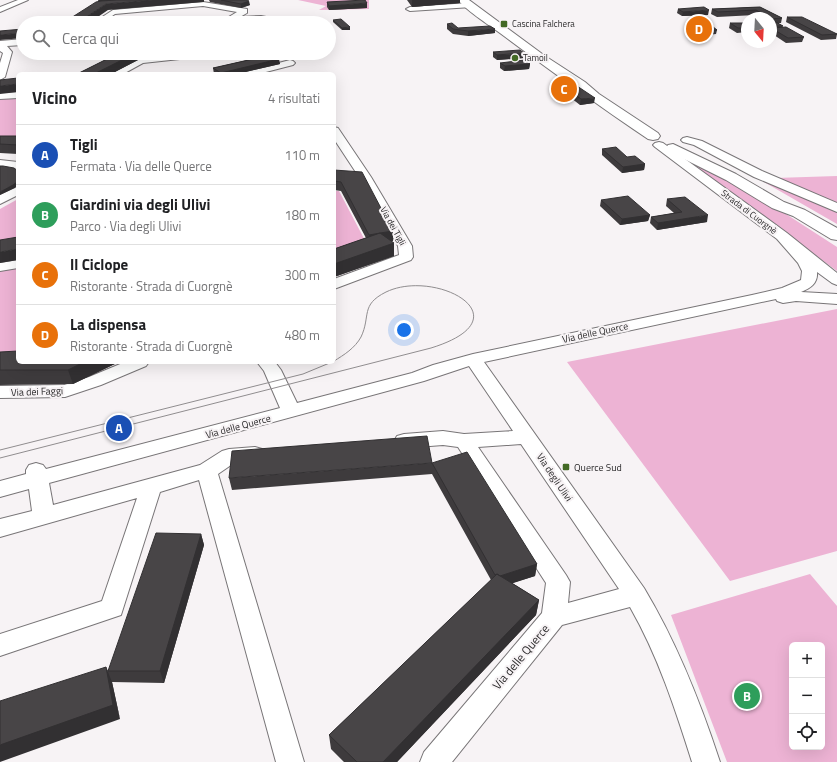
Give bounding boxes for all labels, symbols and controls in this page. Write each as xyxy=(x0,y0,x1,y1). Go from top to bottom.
north arrow xyxy=(741,12,777,48)
pin: D xyxy=(686,14,712,44)
search box xyxy=(16,16,336,60)
place label: Cascina Falchera xyxy=(512,17,575,30)
marker: Cascina Falchera xyxy=(499,19,509,29)
icon: search xyxy=(30,27,52,49)
text: Cerca qui xyxy=(62,27,119,50)
place label: Tamoil xyxy=(523,51,548,64)
marker: Tamoil xyxy=(510,53,520,63)
pin: C xyxy=(551,74,577,104)
text: Vicino xyxy=(32,85,77,111)
text: 4 risultati xyxy=(268,88,320,108)
text: Tigli xyxy=(70,133,98,156)
text: A xyxy=(41,145,49,165)
text: 110 m xyxy=(284,145,320,165)
text: Fermata · Via delle Querce xyxy=(70,156,212,176)
street label: Strada di Cuorgnè xyxy=(719,186,780,237)
text: Giardini via degli Ulivi xyxy=(70,193,210,216)
street label: Via dei Tigli xyxy=(377,204,409,247)
text: B xyxy=(41,205,49,225)
text: 180 m xyxy=(284,205,320,225)
text: Parco · Via degli Ulivi xyxy=(70,216,181,236)
text: Il Ciclope xyxy=(70,253,128,276)
text: C xyxy=(41,265,49,285)
text: 300 m xyxy=(284,265,320,285)
text: Ristorante · Strada di Cuorgnè xyxy=(70,276,233,296)
text: La dispensa xyxy=(70,313,146,336)
street label: Via delle Querce xyxy=(561,318,629,347)
your location xyxy=(394,320,414,340)
text: D xyxy=(41,325,49,345)
text: 480 m xyxy=(284,325,320,345)
text: Ristorante · Strada di Cuorgnè xyxy=(70,336,233,356)
street label: Via dei Faggi xyxy=(11,383,63,400)
street label: Via delle Querce xyxy=(204,411,272,442)
pin: A xyxy=(106,413,132,443)
street label: Via degli Ulivi xyxy=(533,450,576,504)
place label: Querce Sud xyxy=(574,460,622,475)
marker: Querce Sud xyxy=(561,462,571,472)
street label: Via delle Querce xyxy=(487,620,554,694)
map controls xyxy=(789,642,825,750)
button: + xyxy=(789,642,825,678)
button: − xyxy=(789,678,825,714)
pin: B xyxy=(734,681,760,711)
button: locate xyxy=(789,714,825,750)

